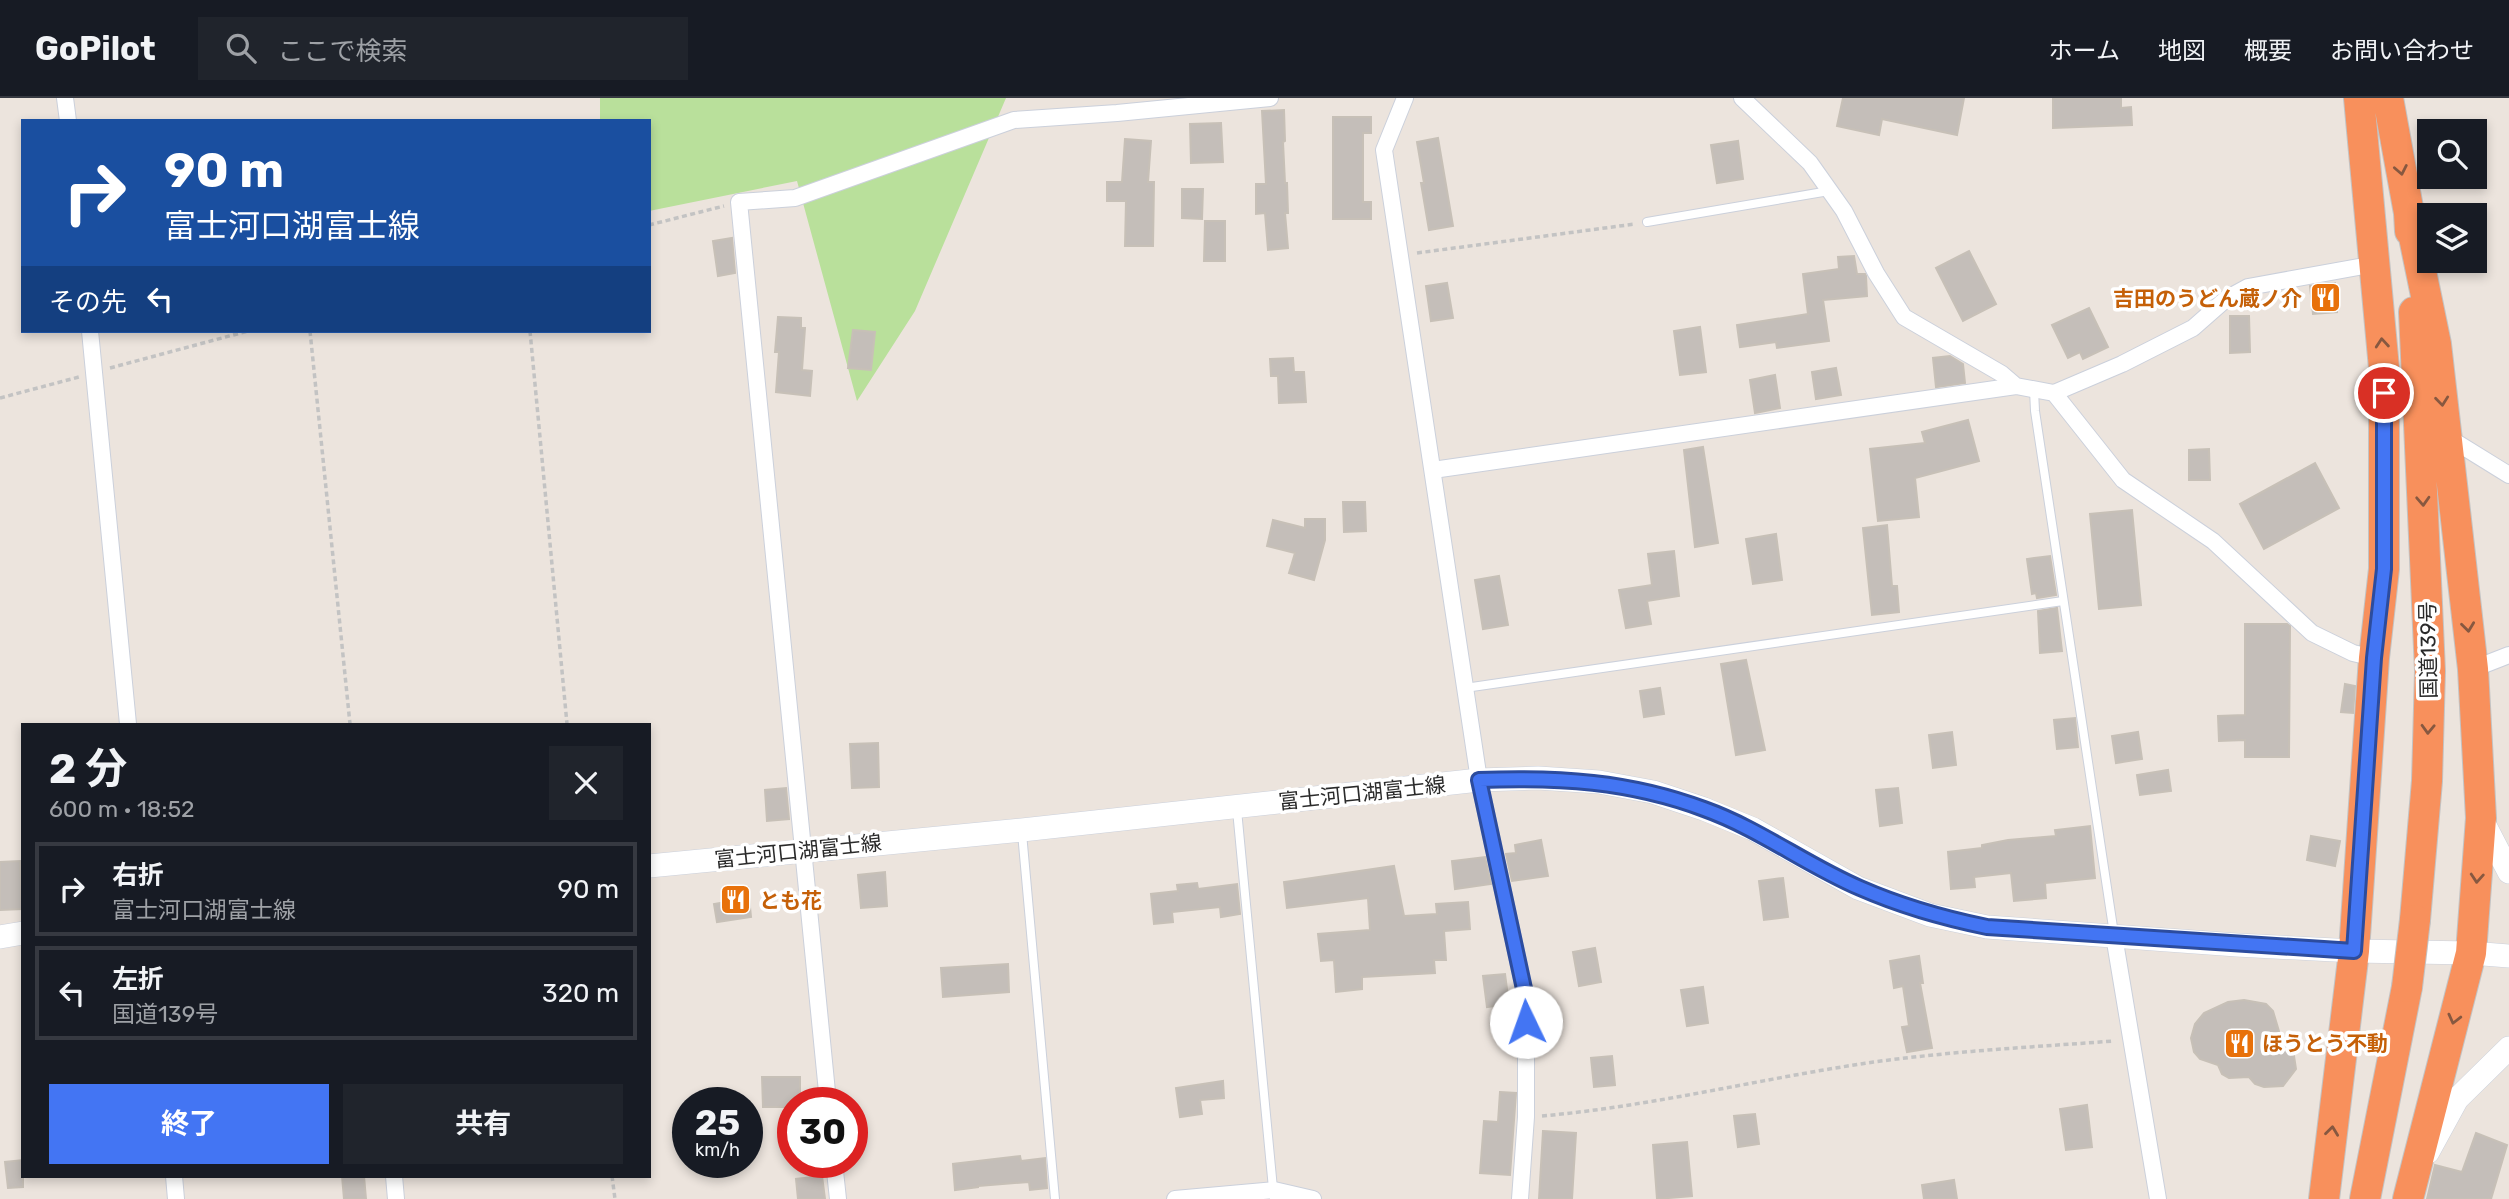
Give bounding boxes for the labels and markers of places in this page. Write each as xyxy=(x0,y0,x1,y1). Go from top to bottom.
restaurant icon: 吉田のうどん蔵ノ介 xyxy=(2308,281,2342,315)
place label: 吉田のうどん蔵ノ介 xyxy=(2113,286,2302,311)
pin xyxy=(2354,363,2414,423)
restaurant icon: とも花 xyxy=(719,883,753,917)
place label: とも花 xyxy=(759,888,822,913)
restaurant icon: ほうとう不動 xyxy=(2222,1026,2256,1060)
place label: ほうとう不動 xyxy=(2262,1031,2388,1056)

